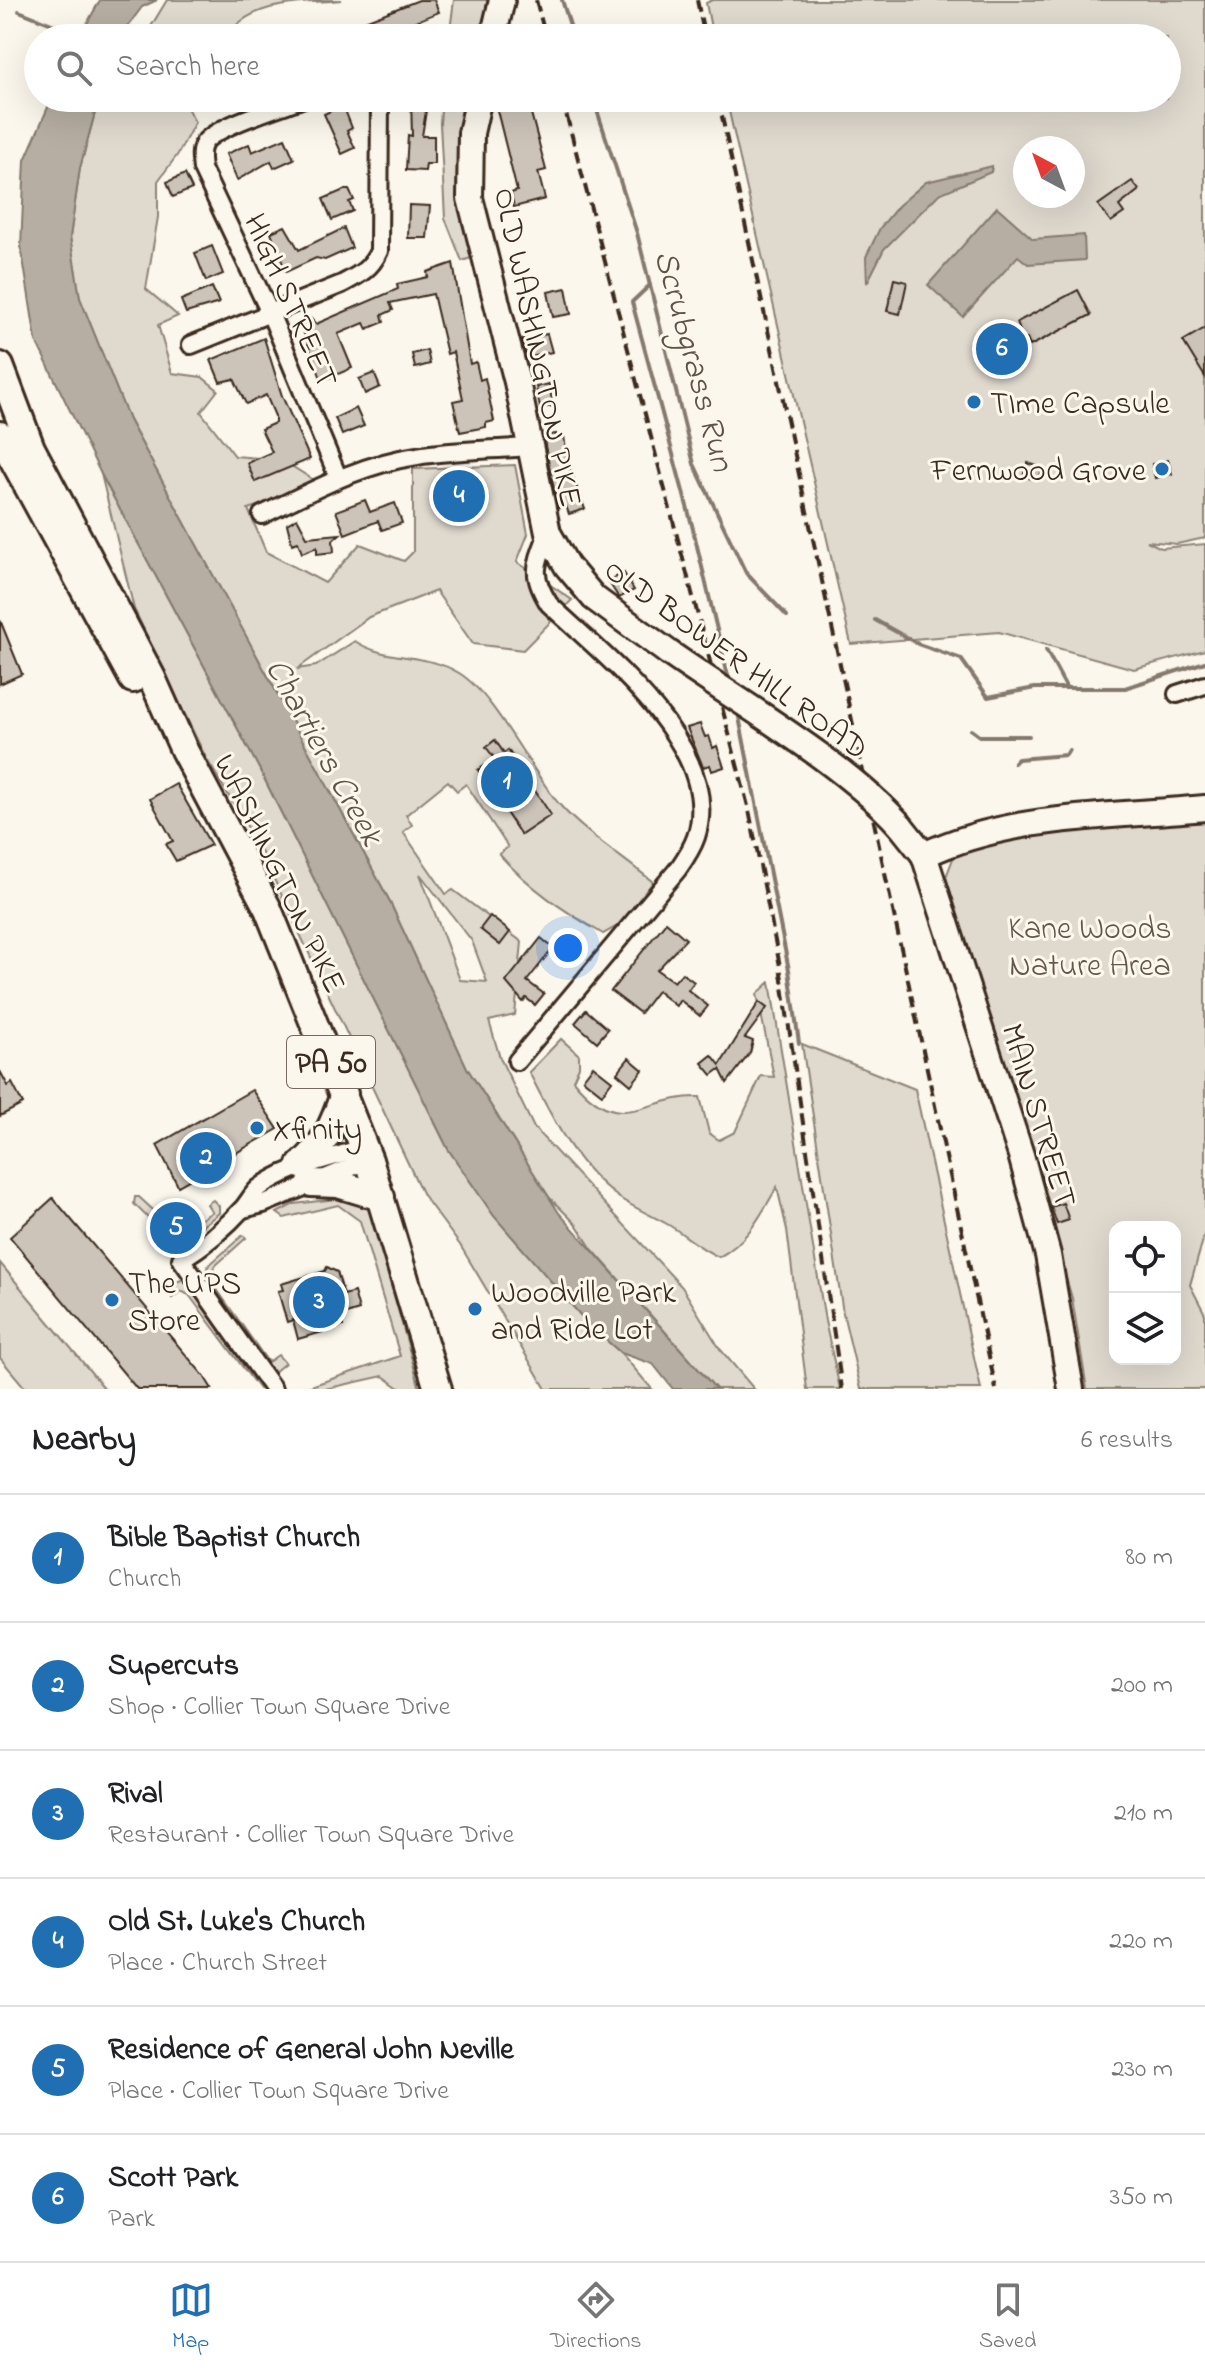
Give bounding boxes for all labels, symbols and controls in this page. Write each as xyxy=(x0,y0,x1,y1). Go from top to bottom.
search box xyxy=(24,24,1181,112)
icon: search xyxy=(52,46,96,90)
text: Search here xyxy=(116,46,260,90)
north arrow xyxy=(1013,136,1085,208)
street label: OLD WASHINGTON PIKE xyxy=(479,184,592,512)
street label: HIGH STREET xyxy=(229,207,348,396)
water label: Scrubgrass Run xyxy=(639,245,746,478)
pin: 6 xyxy=(976,319,1028,379)
place label: TIme Capsule xyxy=(990,382,1170,429)
marker: TIme Capsule xyxy=(965,393,983,411)
place label: Fernwood Grove xyxy=(930,449,1147,496)
marker: Fernwood Grove xyxy=(1153,460,1171,478)
pin: 4 xyxy=(433,466,485,526)
street label: OLD BOWER HILL ROAD xyxy=(593,549,877,773)
water label: Chartiers Creek xyxy=(250,650,396,858)
street label: WASHINGTON PIKE xyxy=(200,747,356,1002)
pin: 1 xyxy=(481,752,533,812)
park label: Kane Woods Nature Area xyxy=(1008,907,1172,991)
your location xyxy=(548,928,588,968)
street label: MAIN STREET xyxy=(986,1018,1087,1214)
road number: PA 50 xyxy=(287,1036,375,1088)
place label: Xfinity xyxy=(273,1108,362,1155)
marker: Xfinity xyxy=(248,1119,266,1137)
pin: 2 xyxy=(180,1128,232,1188)
pin: 5 xyxy=(150,1198,202,1258)
map controls xyxy=(1109,1221,1181,1365)
button: locate xyxy=(1109,1221,1181,1293)
place label: The UPS Store xyxy=(128,1262,241,1346)
place label: Woodville Park and Ride Lot xyxy=(491,1271,677,1355)
pin: 3 xyxy=(293,1272,345,1332)
marker: The UPS Store xyxy=(103,1291,121,1309)
button: layers xyxy=(1109,1293,1181,1365)
marker: Woodville Park and Ride Lot xyxy=(466,1300,484,1318)
text: Nearby xyxy=(32,1416,136,1466)
text: 6 results xyxy=(1081,1422,1173,1460)
text: Bible Baptist Church xyxy=(108,1517,360,1561)
text: 1 xyxy=(54,1539,62,1577)
text: 80 m xyxy=(1125,1539,1173,1577)
text: Church xyxy=(108,1561,181,1599)
text: Supercuts xyxy=(108,1645,239,1689)
text: 2 xyxy=(52,1667,64,1705)
text: 200 m xyxy=(1111,1667,1173,1705)
text: Shop · Collier Town Square Drive xyxy=(108,1689,450,1727)
text: Rival xyxy=(108,1773,163,1817)
text: 3 xyxy=(53,1795,63,1833)
text: 210 m xyxy=(1114,1795,1173,1833)
text: Restaurant · Collier Town Square Drive xyxy=(108,1817,514,1855)
text: Old St. Luke's Church xyxy=(108,1901,365,1945)
text: 4 xyxy=(53,1923,63,1961)
text: 220 m xyxy=(1109,1923,1173,1961)
text: Place · Church Street xyxy=(108,1945,327,1983)
text: Residence of General John Neville xyxy=(108,2029,514,2073)
text: 5 xyxy=(51,2051,65,2089)
text: 230 m xyxy=(1111,2051,1173,2089)
text: Place · Collier Town Square Drive xyxy=(108,2073,449,2111)
text: Scott Park xyxy=(108,2157,238,2201)
text: 6 xyxy=(52,2179,64,2217)
text: 350 m xyxy=(1109,2179,1173,2217)
text: Park xyxy=(108,2201,155,2239)
tab: Map xyxy=(169,2278,213,2358)
tab: Directions xyxy=(550,2278,642,2358)
tab: Saved xyxy=(979,2278,1036,2358)

